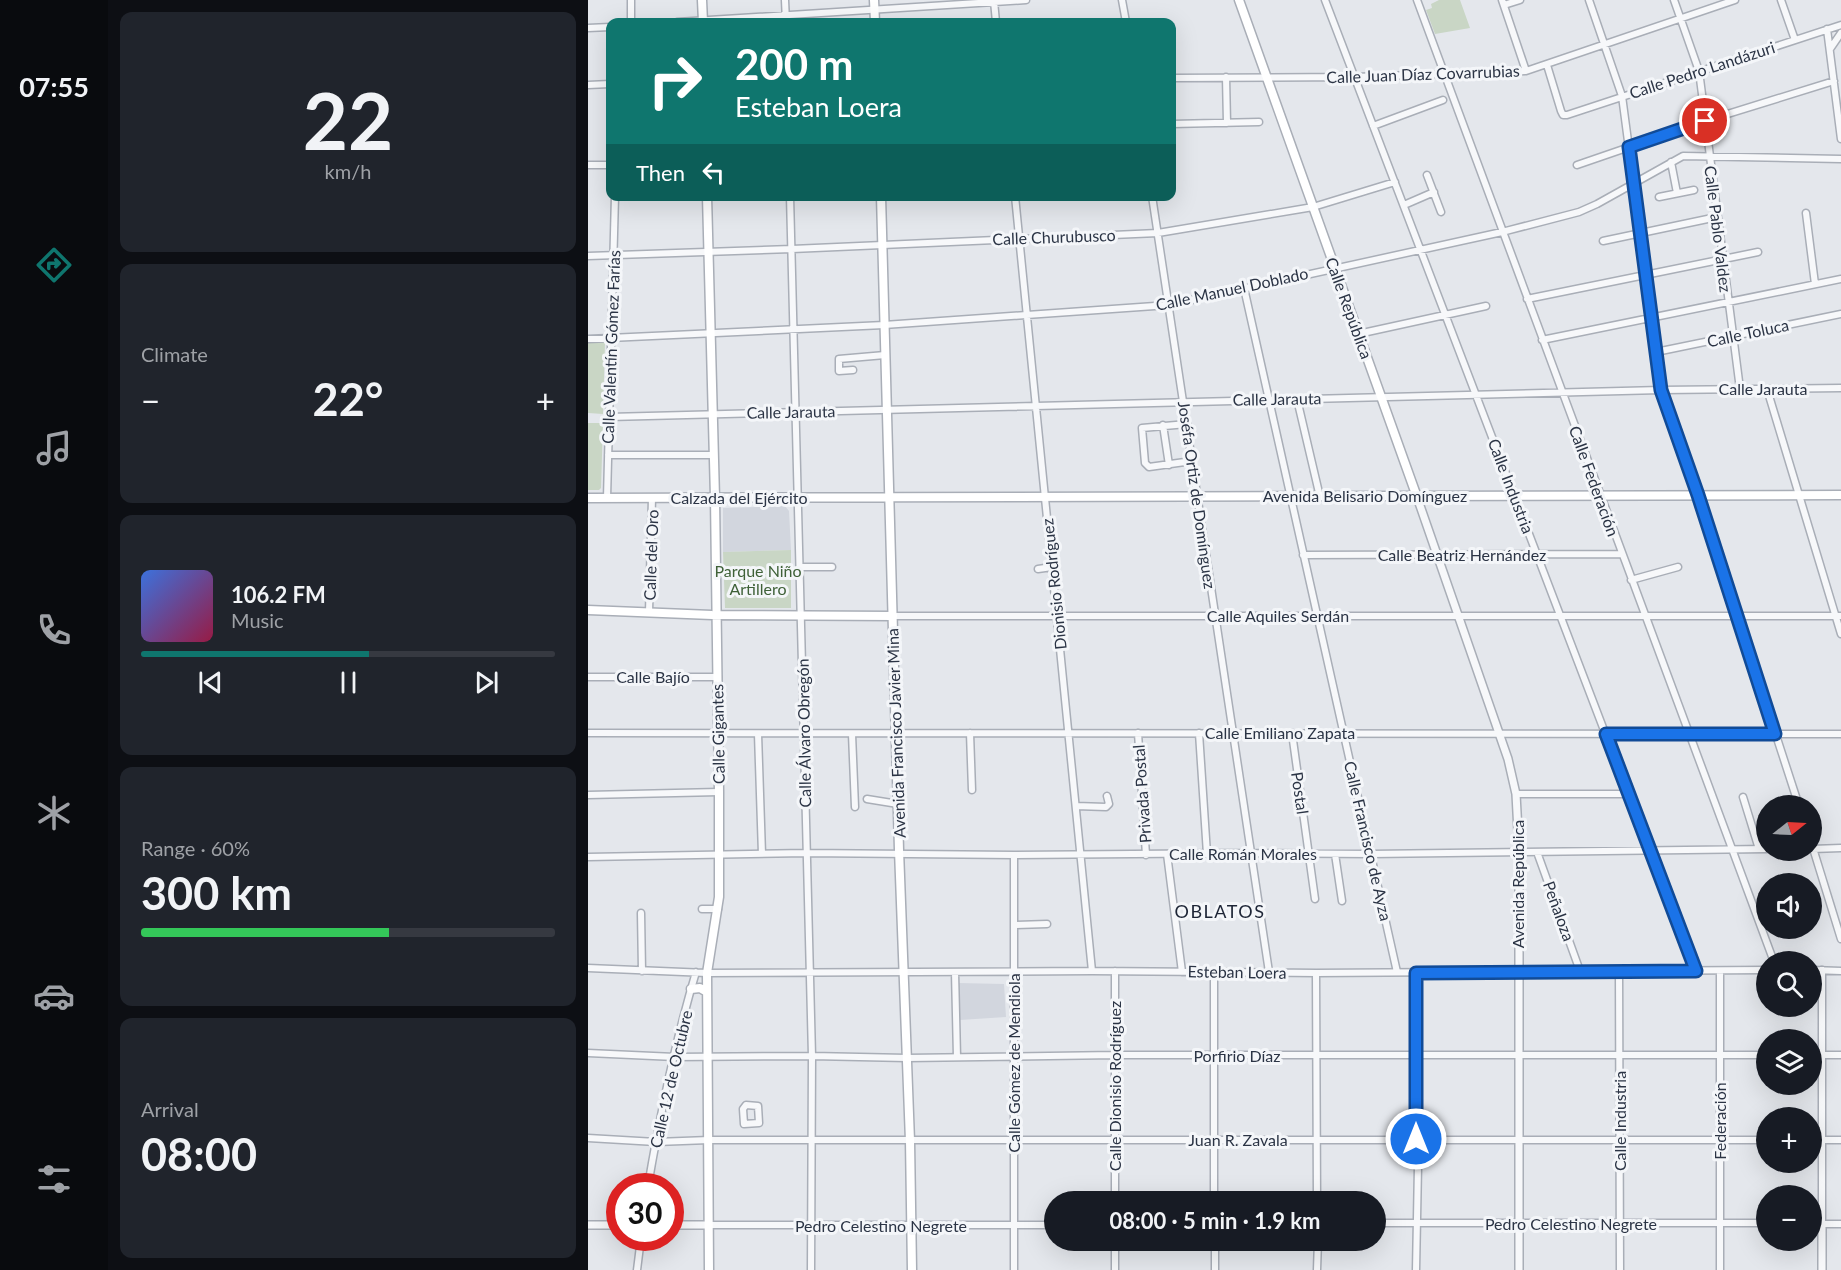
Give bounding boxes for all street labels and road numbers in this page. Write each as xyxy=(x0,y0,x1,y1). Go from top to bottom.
street label: Calle Pedro Landázuri xyxy=(1627,37,1777,102)
street label: Calle Juan Díaz Covarrubias xyxy=(1326,61,1520,86)
street label: Calle Pablo Valdez xyxy=(1701,165,1736,293)
street label: Calle Churubusco xyxy=(992,225,1116,248)
street label: Calle Valentín Gómez Farías xyxy=(598,250,623,444)
street label: Calle República xyxy=(1322,254,1377,361)
street label: Calle Manuel Doblado xyxy=(1154,263,1310,314)
street label: Calle Toluca xyxy=(1705,315,1791,350)
street label: Calle Jarauta xyxy=(1719,379,1807,398)
street label: Calle Jarauta xyxy=(1232,388,1322,409)
street label: Joséfa Ortiz de Domínguez xyxy=(1175,400,1220,590)
street label: Calle Jarauta xyxy=(746,401,836,422)
street label: Calle Federación xyxy=(1566,423,1623,539)
street label: Calle Industria xyxy=(1485,436,1538,536)
street label: Avenida Belisario Domínguez xyxy=(1263,486,1467,505)
street label: Calzada del Ejército xyxy=(670,488,808,507)
street label: Calle del Oro xyxy=(639,509,662,601)
street label: Dionisio Rodríguez xyxy=(1037,518,1070,651)
street label: Calle Beatriz Hernández xyxy=(1378,545,1546,564)
street label: Calle Aquiles Serdán xyxy=(1207,606,1349,625)
street label: Avenida Francisco Javier Mina xyxy=(882,628,909,838)
street label: Calle Álvaro Obregón xyxy=(793,658,814,808)
street label: Calle Bajío xyxy=(616,667,690,686)
street label: Calle Gigantes xyxy=(707,684,728,784)
street label: Calle Emiliano Zapata xyxy=(1205,723,1355,742)
street label: Privada Postal xyxy=(1129,744,1154,844)
street label: Calle Francisco de Ayza xyxy=(1341,759,1396,923)
street label: Postal xyxy=(1288,770,1313,815)
street label: Avenida República xyxy=(1508,820,1527,948)
street label: Calle Román Morales xyxy=(1169,844,1317,863)
street label: Peñaloza xyxy=(1540,878,1579,943)
street label: Esteban Loera xyxy=(1187,961,1287,982)
street label: Calle Gómez de Mendiola xyxy=(1004,973,1023,1153)
street label: Calle Dionisio Rodríguez xyxy=(1105,1001,1124,1171)
street label: Calle 12 de Octubre xyxy=(645,1008,696,1150)
street label: Porfirio Díaz xyxy=(1193,1046,1281,1065)
street label: Calle Industria xyxy=(1610,1071,1629,1171)
street label: Federación xyxy=(1710,1082,1729,1160)
street label: Juan R. Zavala xyxy=(1188,1130,1288,1149)
street label: Pedro Celestino Negrete xyxy=(1485,1214,1657,1233)
street label: Pedro Celestino Negrete xyxy=(795,1216,967,1235)

